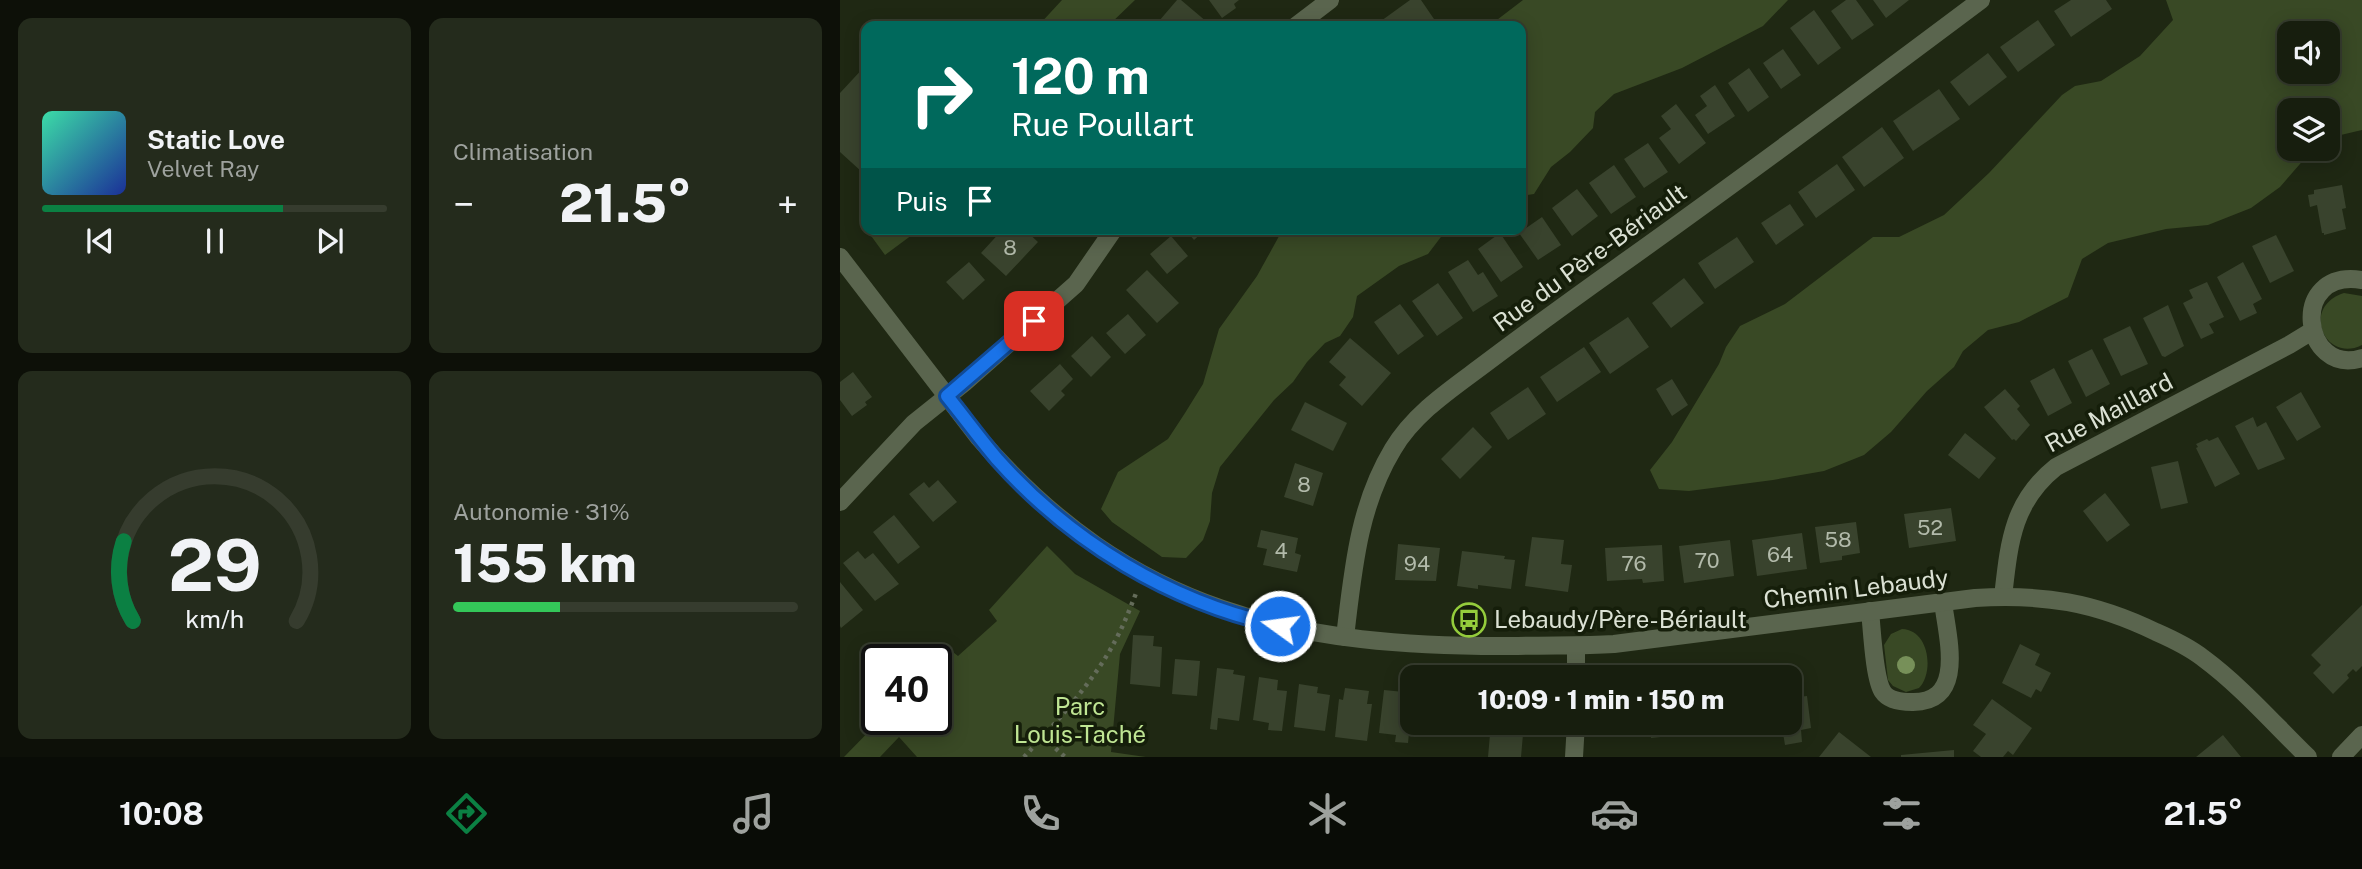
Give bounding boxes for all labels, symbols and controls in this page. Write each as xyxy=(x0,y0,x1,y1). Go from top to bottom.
map controls xyxy=(2277,21,2340,161)
button: sound xyxy=(2277,21,2340,84)
text: 120 m xyxy=(1011,47,1150,105)
icon: right xyxy=(896,49,987,140)
button: layers xyxy=(2277,98,2340,161)
text: Rue Poullart xyxy=(1011,106,1195,143)
text: Static Love xyxy=(147,124,285,155)
text: Climatisation xyxy=(453,138,593,165)
text: Velvet Ray xyxy=(147,155,259,182)
text: 21.5° xyxy=(559,173,692,234)
street label: Rue du Père-Bériault xyxy=(1487,178,1691,337)
text: − xyxy=(453,182,474,227)
text: + xyxy=(777,182,798,227)
icon: arrive xyxy=(961,182,999,220)
text: Puis xyxy=(896,186,947,217)
icon: previous xyxy=(81,222,119,260)
icon: pause xyxy=(196,222,234,260)
icon: next xyxy=(311,222,349,260)
house number: 8 xyxy=(1003,235,1017,260)
pin xyxy=(1004,291,1064,351)
icon: arrive xyxy=(1015,302,1053,340)
street label: Rue Maillard xyxy=(2040,367,2177,457)
house number: 8 xyxy=(1297,472,1311,497)
text: Autonomie · 31% xyxy=(453,498,630,525)
house number: 52 xyxy=(1917,515,1943,540)
text: 29 xyxy=(167,522,262,607)
house number: 58 xyxy=(1824,527,1852,552)
text: 155 km xyxy=(453,533,637,594)
house number: 4 xyxy=(1274,538,1288,563)
house number: 64 xyxy=(1767,542,1793,567)
house number: 70 xyxy=(1694,548,1720,573)
house number: 94 xyxy=(1404,551,1430,576)
house number: 76 xyxy=(1621,551,1647,576)
street label: Chemin Lebaudy xyxy=(1762,563,1950,613)
position arrow xyxy=(1243,589,1317,663)
bus stop icon: Lebaudy/Père-Bériault xyxy=(1450,601,1488,639)
text: km/h xyxy=(185,604,244,634)
place label: Lebaudy/Père-Bériault xyxy=(1494,605,1747,633)
speed limit sign: 40 xyxy=(861,644,952,735)
text: 10:09 · 1 min · 150 m xyxy=(1478,684,1724,715)
park label: Parc Louis-Taché xyxy=(1014,692,1146,748)
icon: directions xyxy=(442,789,491,838)
icon: music xyxy=(729,789,778,838)
icon: phone xyxy=(1016,789,1065,838)
icon: climate xyxy=(1303,789,1352,838)
icon: car xyxy=(1590,789,1639,838)
icon: filters xyxy=(1877,789,1926,838)
text: 10:08 xyxy=(119,795,204,832)
text: 21.5° xyxy=(2164,795,2243,832)

